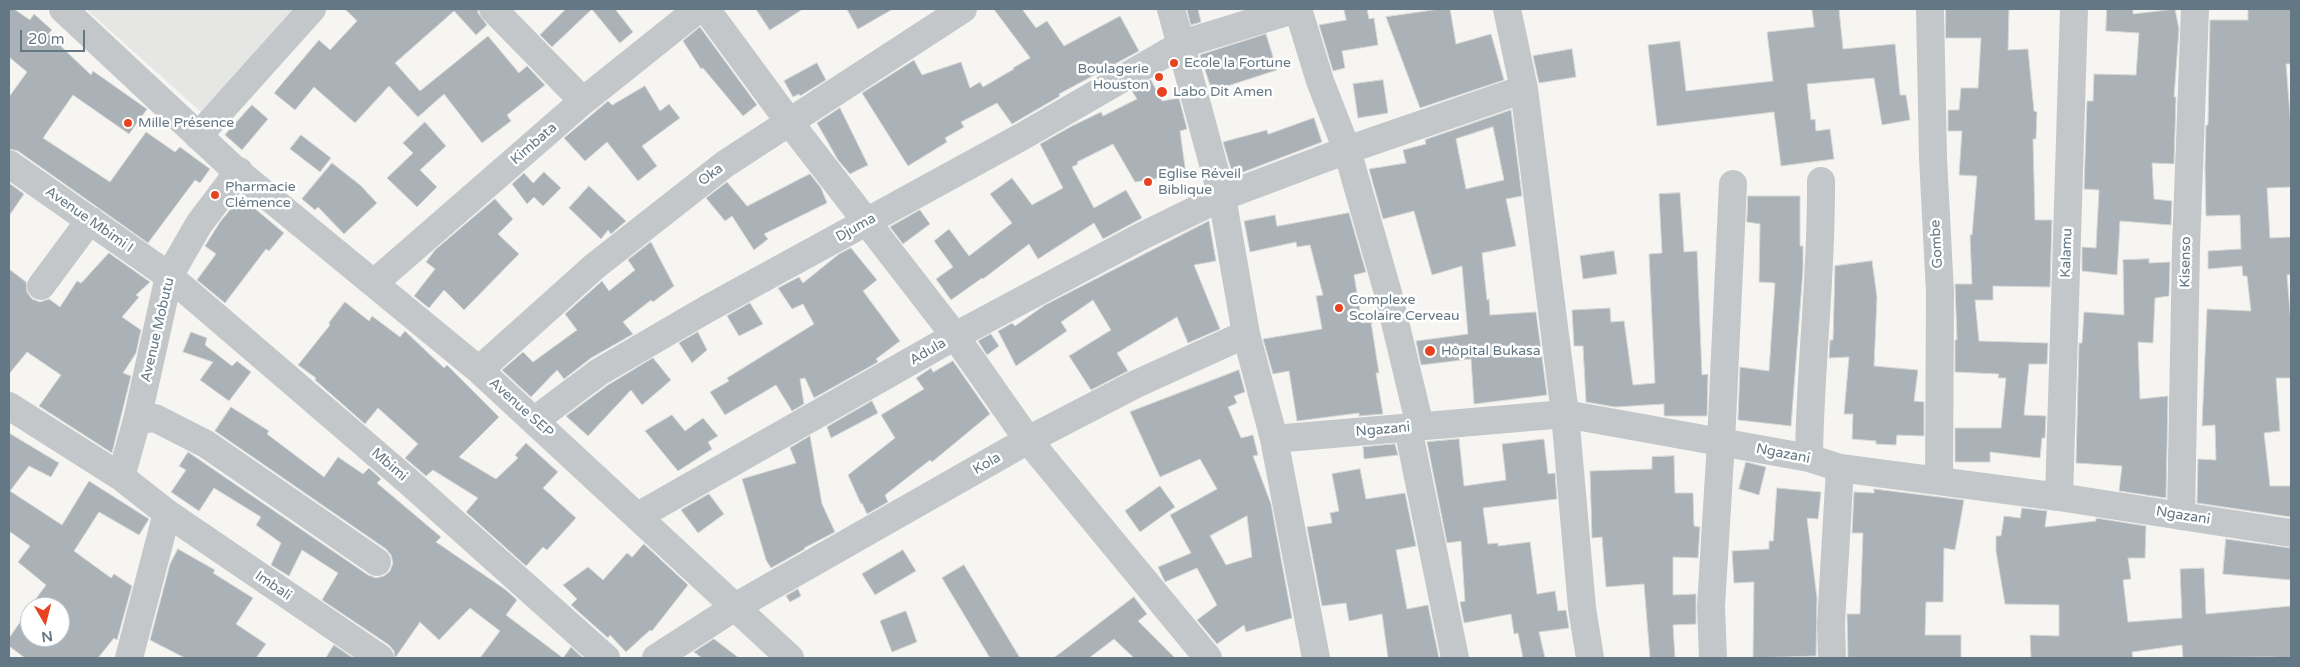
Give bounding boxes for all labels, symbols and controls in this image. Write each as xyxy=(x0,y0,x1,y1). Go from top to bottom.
scale bar xyxy=(22,20,88,52)
text: 20 m xyxy=(28,30,65,48)
place label: Ecole la Fortune xyxy=(1184,55,1291,71)
marker: Ecole la Fortune xyxy=(1168,57,1180,69)
place label: Boulagerie Houston xyxy=(1077,61,1149,94)
marker: Boulagerie Houston xyxy=(1153,71,1165,83)
place label: Labo Dit Amen xyxy=(1173,84,1272,100)
marker: Labo Dit Amen xyxy=(1155,85,1169,99)
place label: Mille Présence xyxy=(138,115,234,131)
marker: Mille Présence xyxy=(122,117,134,129)
street label: Kimbata xyxy=(508,119,560,169)
street label: Oka xyxy=(695,160,727,190)
place label: Eglise Réveil Biblique xyxy=(1158,166,1241,198)
marker: Eglise Réveil Biblique xyxy=(1142,176,1154,188)
place label: Pharmacie Clémence xyxy=(225,179,296,212)
street label: Avenue Mbimi I xyxy=(42,183,136,257)
marker: Pharmacie Clémence xyxy=(209,189,221,201)
street label: Djuma xyxy=(833,210,879,246)
street label: Gombe xyxy=(1927,219,1947,269)
street label: Kalamu xyxy=(2058,228,2076,278)
street label: Kisenso xyxy=(2177,236,2195,288)
street label: Avenue Mobutu xyxy=(138,276,178,384)
place label: Complexe Scolaire Cerveau xyxy=(1349,292,1459,324)
marker: Complexe Scolaire Cerveau xyxy=(1333,302,1345,314)
street label: Adula xyxy=(907,335,949,369)
place label: Hôpital Bukasa xyxy=(1441,343,1541,359)
marker: Hôpital Bukasa xyxy=(1423,344,1437,358)
street label: Avenue SEP xyxy=(485,375,557,441)
street label: Ngazani xyxy=(1355,419,1411,441)
street label: Ngazani xyxy=(1755,441,1811,467)
street label: Mbimi xyxy=(368,445,410,485)
street label: Kola xyxy=(970,449,1004,479)
street label: Ngazani xyxy=(2155,503,2211,529)
street label: Imbali xyxy=(252,568,294,604)
north arrow xyxy=(20,597,70,647)
text: N xyxy=(40,627,54,646)

